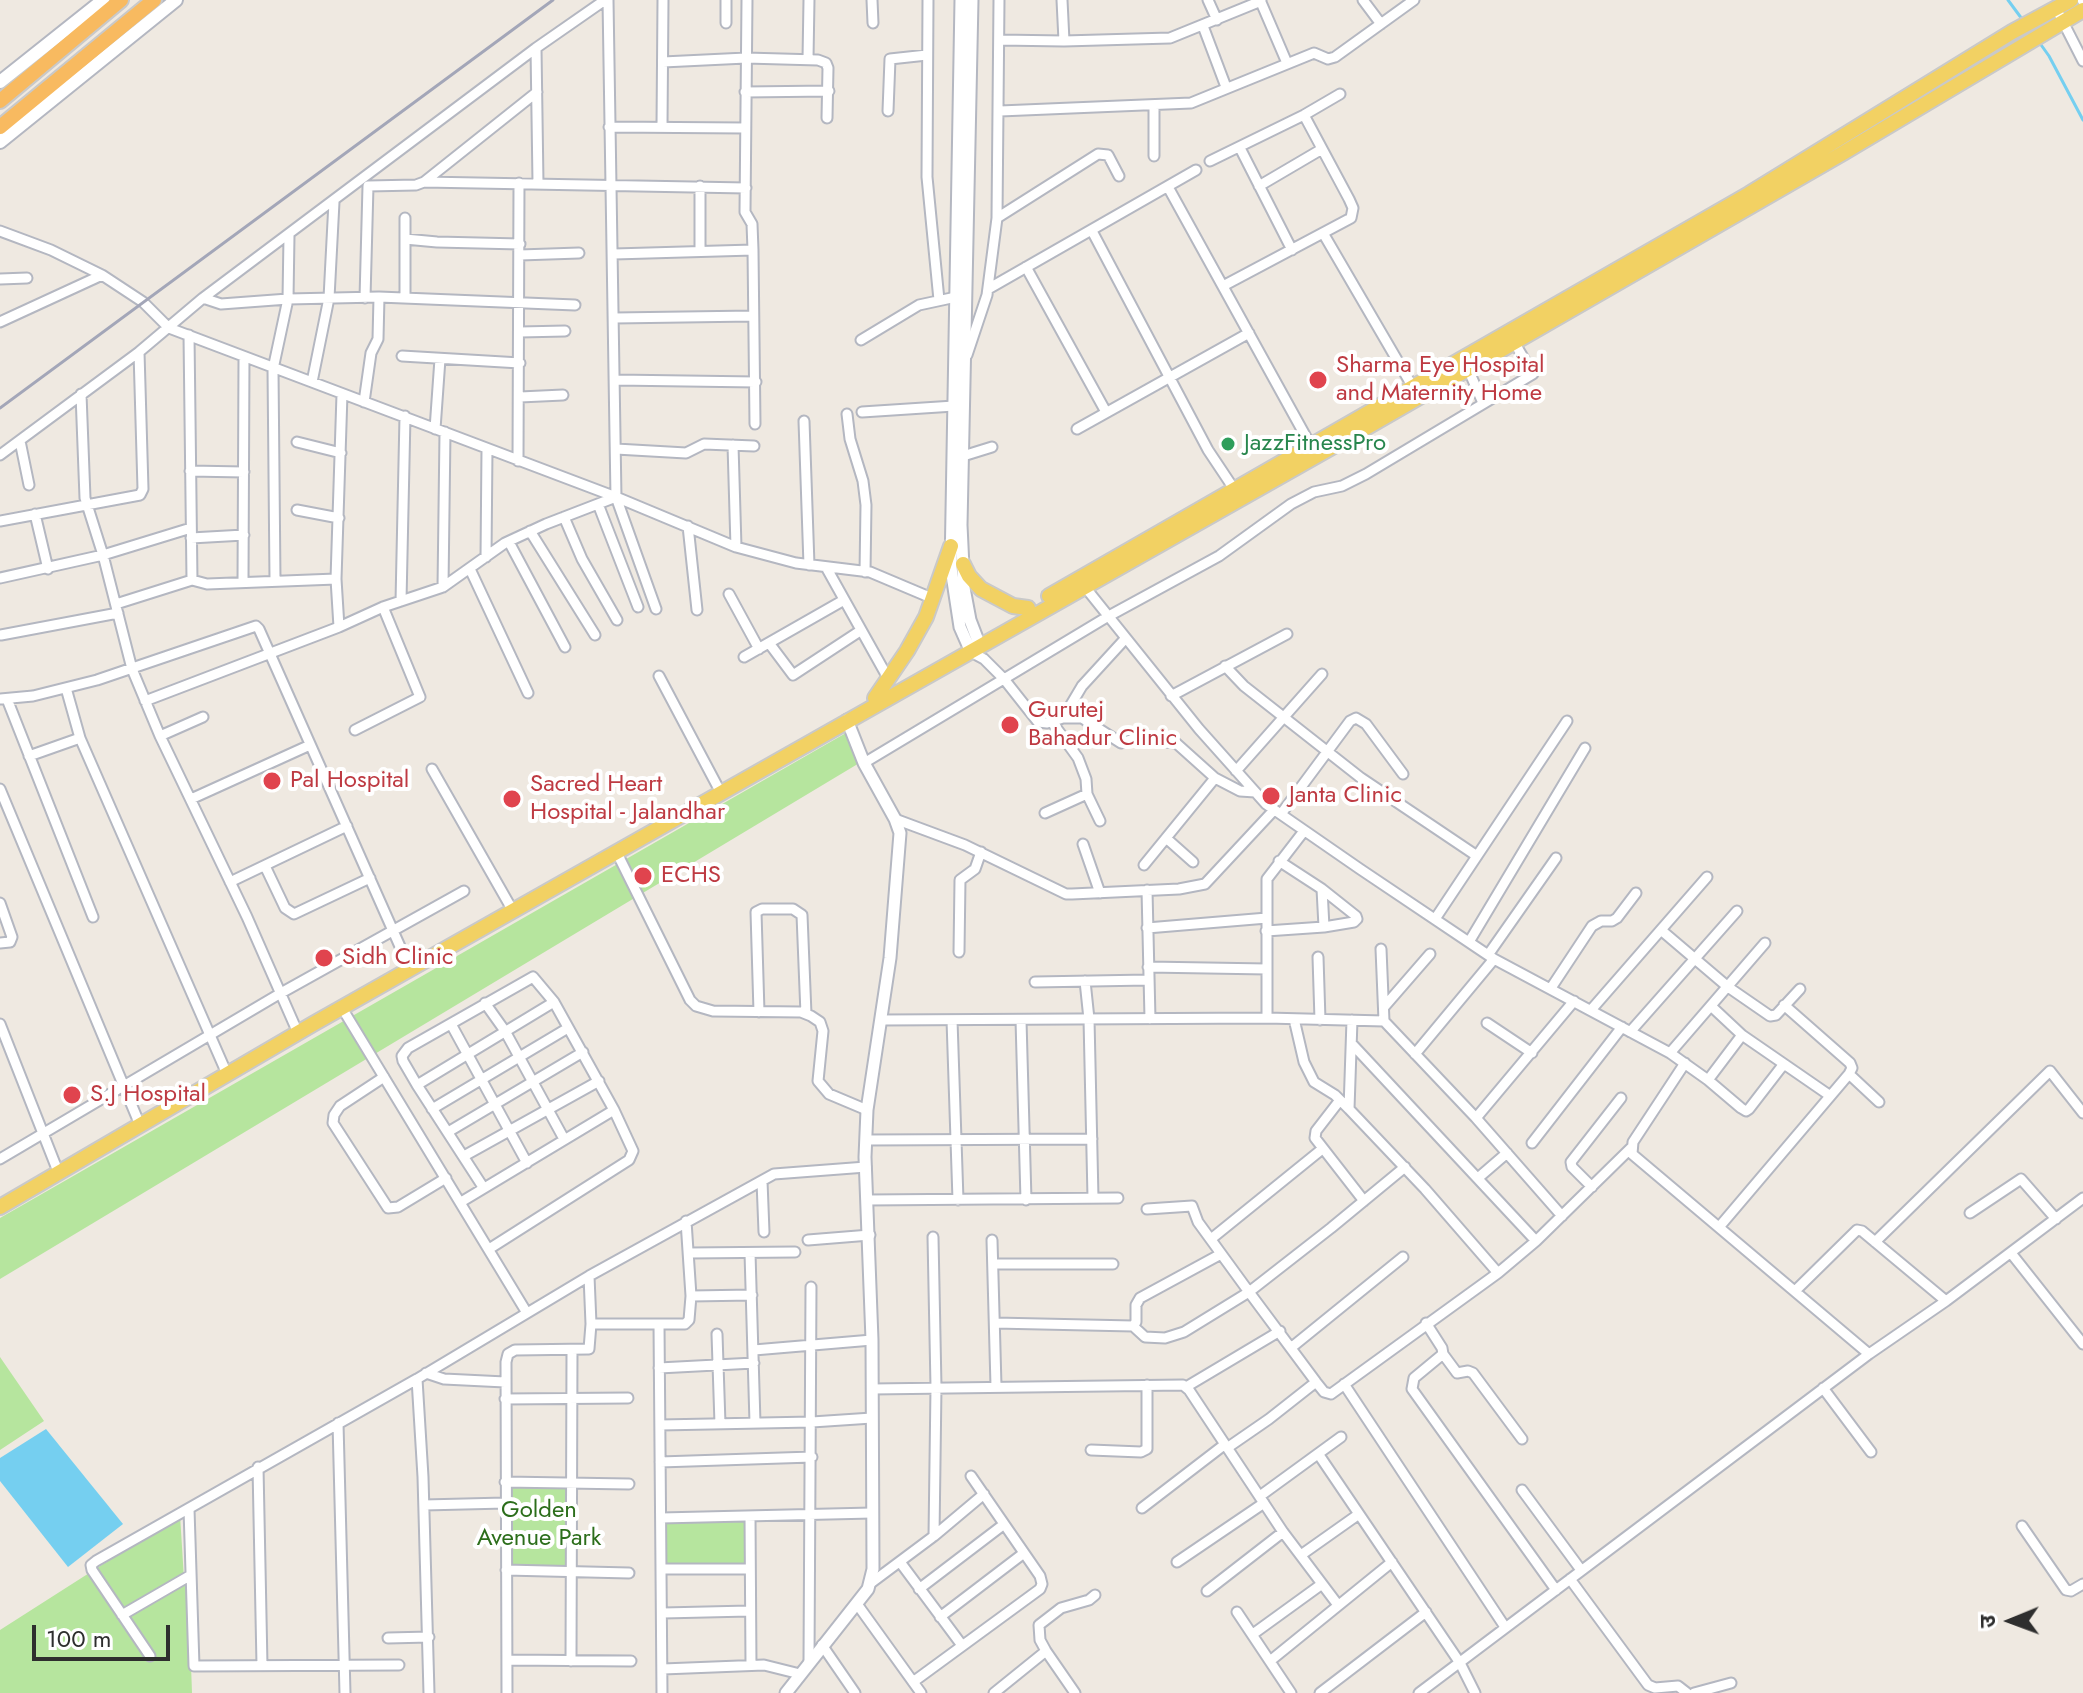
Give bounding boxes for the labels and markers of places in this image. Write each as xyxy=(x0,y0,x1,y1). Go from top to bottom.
place label: Sharma Eye Hospital and Maternity Home xyxy=(1336,352,1545,408)
marker: Sharma Eye Hospital and Maternity Home xyxy=(1307,369,1329,391)
place label: JazzFitnessPro xyxy=(1244,430,1386,458)
marker: JazzFitnessPro xyxy=(1219,435,1237,453)
place label: Gurutej Bahadur Clinic xyxy=(1028,697,1177,753)
marker: Gurutej Bahadur Clinic xyxy=(999,714,1021,736)
place label: Pal Hospital xyxy=(290,767,409,795)
marker: Pal Hospital xyxy=(261,770,283,792)
place label: Sacred Heart Hospital - Jalandhar xyxy=(530,771,725,827)
place label: Janta Clinic xyxy=(1289,782,1402,810)
marker: Janta Clinic xyxy=(1260,785,1282,807)
marker: Sacred Heart Hospital - Jalandhar xyxy=(501,788,523,810)
place label: ECHS xyxy=(661,862,721,890)
marker: ECHS xyxy=(632,865,654,887)
place label: Sidh Clinic xyxy=(342,944,453,972)
marker: Sidh Clinic xyxy=(313,947,335,969)
place label: S.J Hospital xyxy=(90,1081,206,1109)
marker: S.J Hospital xyxy=(61,1084,83,1106)

